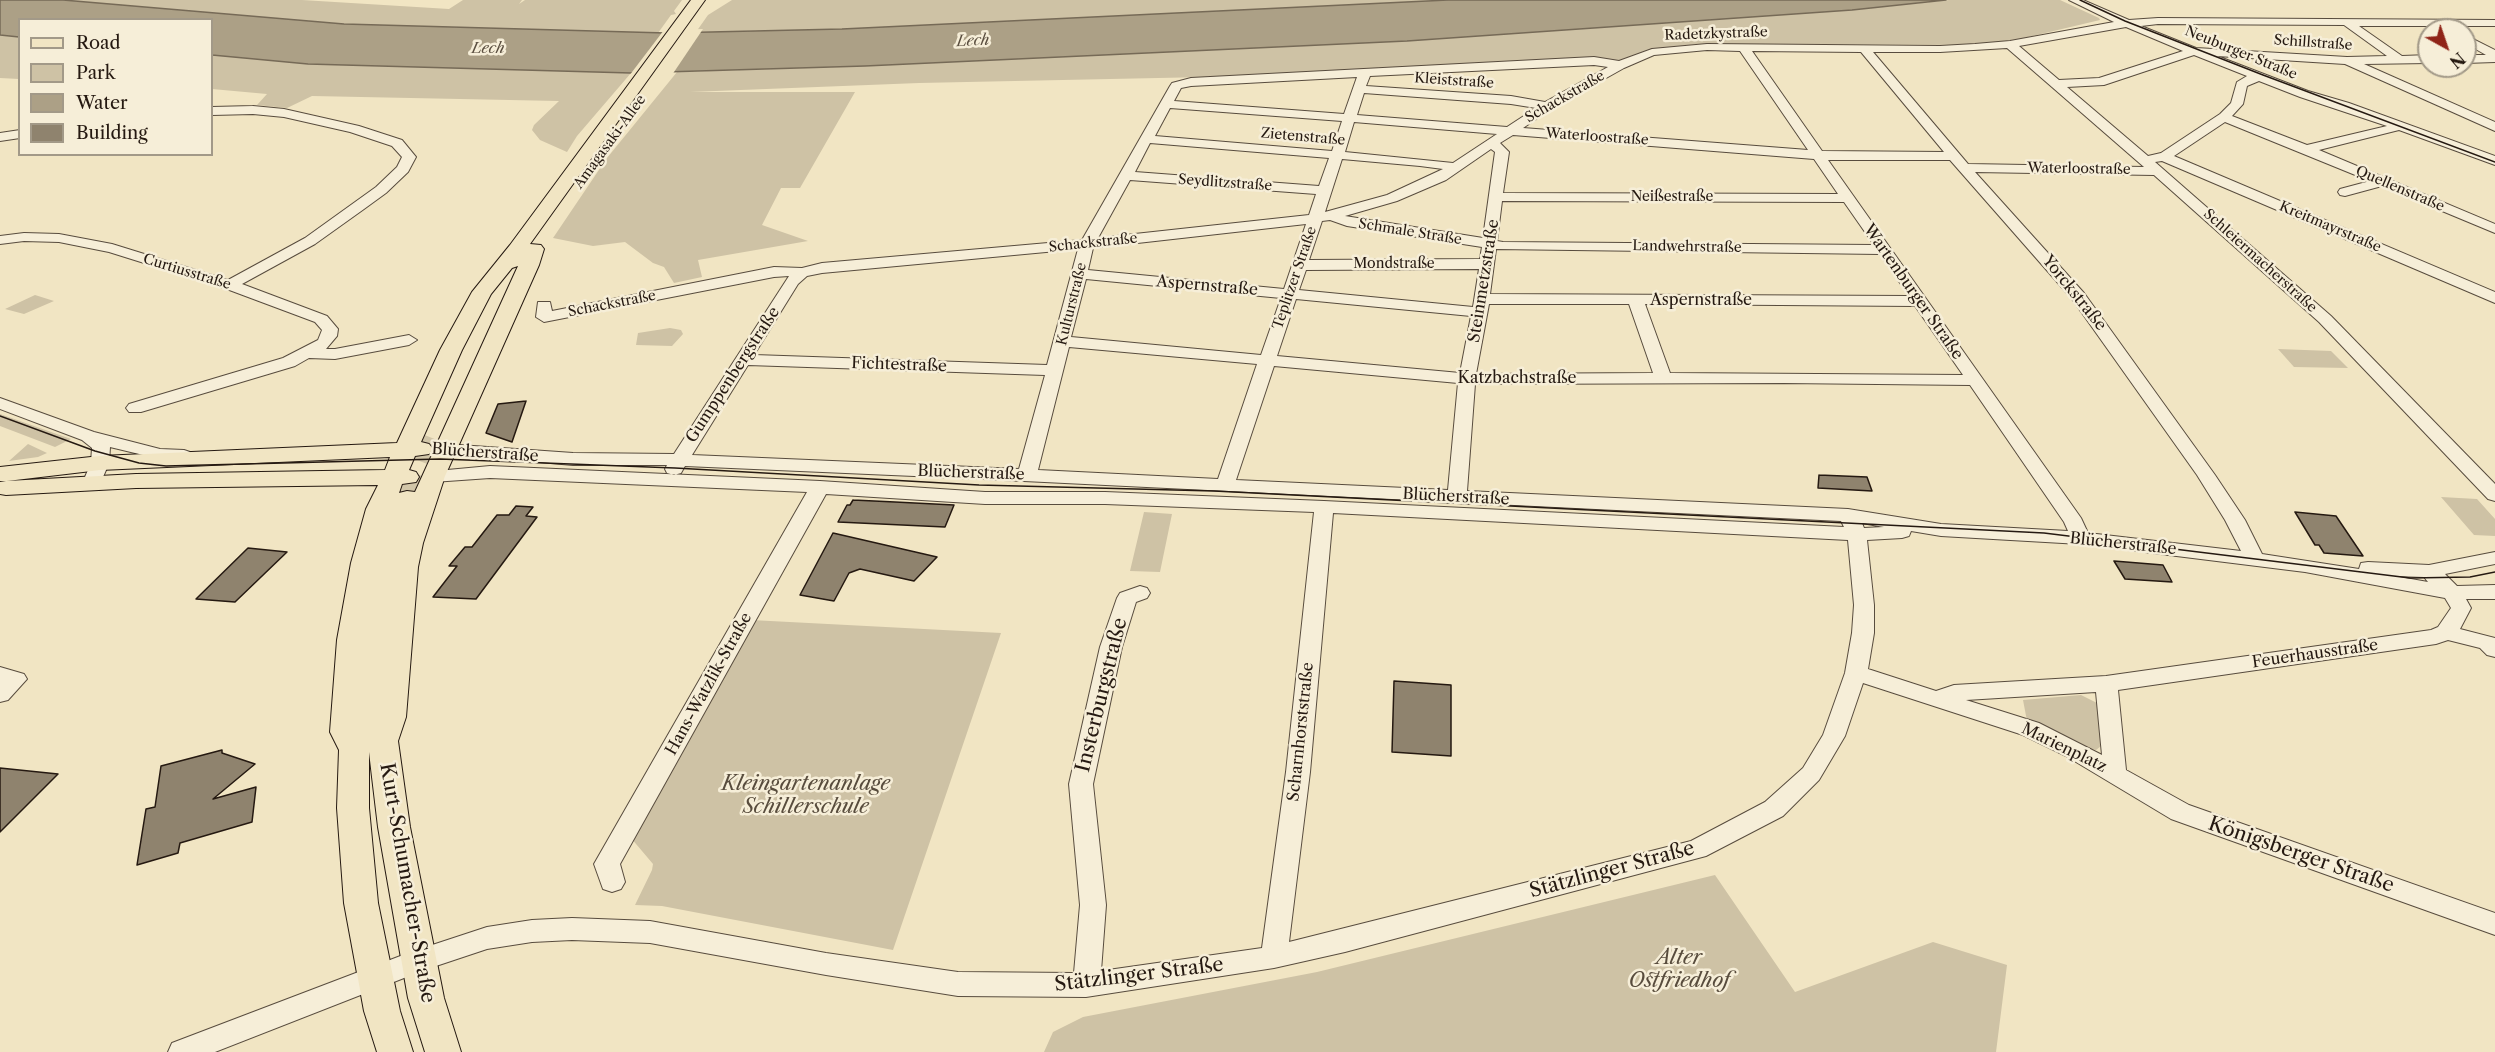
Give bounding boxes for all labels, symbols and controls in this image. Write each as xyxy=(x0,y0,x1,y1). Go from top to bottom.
legend xyxy=(18,18,213,156)
north arrow xyxy=(2417,18,2477,78)
street label: Neuburger Straße xyxy=(2182,23,2300,83)
street label: Radetzkystraße xyxy=(1664,24,1768,44)
water label: Lech xyxy=(956,31,990,51)
text: Road xyxy=(76,32,121,54)
street label: Schillstraße xyxy=(2273,32,2353,54)
water label: Lech xyxy=(472,40,504,58)
text: N xyxy=(2446,48,2469,72)
text: Park xyxy=(76,62,115,84)
street label: Schackstraße xyxy=(1522,67,1608,127)
street label: Kleiststraße xyxy=(1414,70,1494,92)
text: Water xyxy=(76,92,128,114)
street label: Amagasaki-Allee xyxy=(570,92,650,192)
text: Building xyxy=(76,122,148,144)
street label: Zietenstraße xyxy=(1260,125,1346,149)
street label: Waterloostraße xyxy=(1545,125,1649,149)
street label: Waterloostraße xyxy=(2027,160,2131,178)
street label: Quellenstraße xyxy=(2353,163,2447,215)
street label: Seydlitzstraße xyxy=(1177,171,1273,195)
street label: Neißestraße xyxy=(1631,189,1713,205)
street label: Kreitmayrstraße xyxy=(2276,198,2384,256)
street label: Schleiermacherstraße xyxy=(2200,206,2320,316)
street label: Schmale Straße xyxy=(1357,216,1463,248)
street label: Steinmetzstraße xyxy=(1465,218,1503,344)
street label: Wartenburger Straße xyxy=(1859,221,1967,363)
street label: Teplitzer Straße xyxy=(1270,224,1320,332)
street label: Schackstraße xyxy=(1048,230,1138,256)
street label: Landwehrstraße xyxy=(1632,238,1742,256)
street label: Curtiusstraße xyxy=(141,251,233,293)
street label: Yorckstraße xyxy=(2038,252,2110,334)
street label: Mondstraße xyxy=(1353,256,1435,272)
street label: Kulturstraße xyxy=(1054,261,1090,347)
street label: Aspernstraße xyxy=(1155,272,1259,300)
street label: Schackstraße xyxy=(567,287,657,321)
street label: Aspernstraße xyxy=(1650,290,1752,310)
street label: Gumppenbergstraße xyxy=(682,304,784,446)
street label: Fichtestraße xyxy=(851,354,947,376)
street label: Katzbachstraße xyxy=(1457,368,1577,388)
street label: Blücherstraße xyxy=(431,440,539,466)
street label: Blücherstraße xyxy=(917,462,1025,484)
street label: Blücherstraße xyxy=(1402,485,1510,509)
street label: Blücherstraße xyxy=(2069,529,2177,559)
street label: Hans-Watzlik-Straße xyxy=(662,609,756,759)
street label: Insterburgstraße xyxy=(1071,615,1133,775)
street label: Feuerhausstraße xyxy=(2251,636,2379,672)
street label: Scharnhorststraße xyxy=(1284,661,1318,803)
street label: Marienplatz xyxy=(2018,719,2110,777)
street label: Kurt-Schumacher-Straße xyxy=(374,761,440,1005)
park label: Kleingartenanlage Schillerschule xyxy=(722,772,890,819)
street label: Königsberger Straße xyxy=(2205,812,2397,898)
street label: Stätzlinger Straße xyxy=(1527,836,1697,904)
park label: Alter Ostfriedhof xyxy=(1629,946,1729,993)
street label: Stätzlinger Straße xyxy=(1053,953,1225,997)

